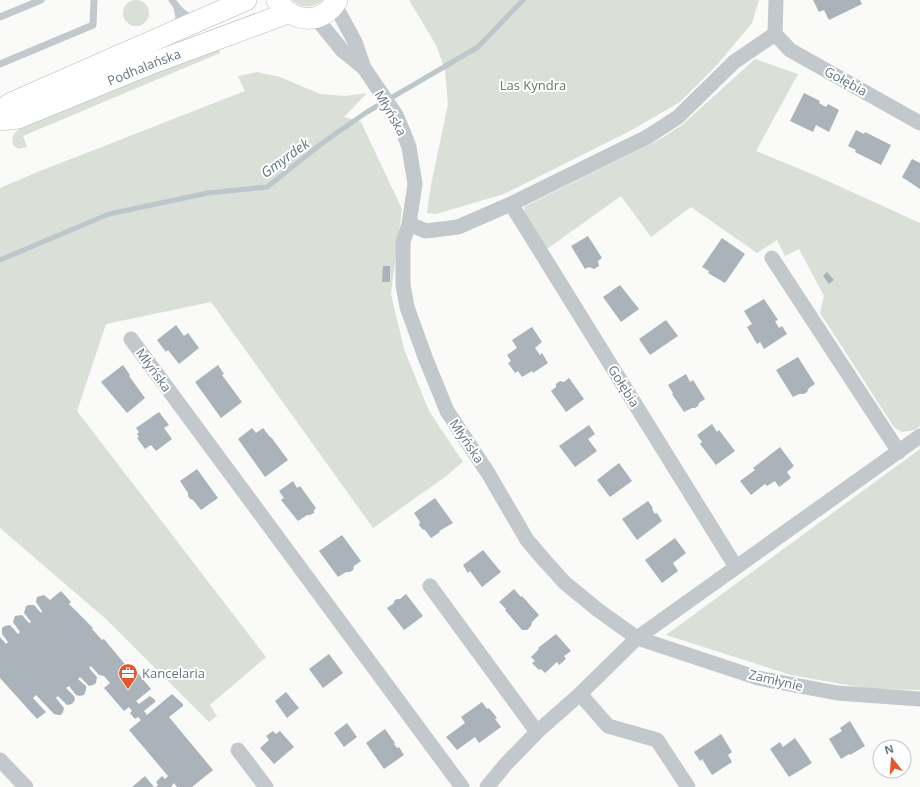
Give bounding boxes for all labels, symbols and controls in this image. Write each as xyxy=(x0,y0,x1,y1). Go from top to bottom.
street label: Podhalańska xyxy=(104,44,183,90)
street label: Gołębia xyxy=(821,62,871,100)
park label: Las Kyndra xyxy=(500,76,566,94)
street label: Młyńska xyxy=(371,87,411,139)
water label: Gmyrdek xyxy=(257,133,314,182)
street label: Młyńska xyxy=(132,345,176,395)
street label: Gołębia xyxy=(604,362,644,410)
street label: Młyńska xyxy=(446,415,488,467)
office icon: Kancelaria xyxy=(117,662,139,690)
place label: Kancelaria xyxy=(142,664,205,682)
street label: Zamłynie xyxy=(747,665,805,695)
north arrow xyxy=(872,739,912,779)
text: N xyxy=(882,740,895,757)

